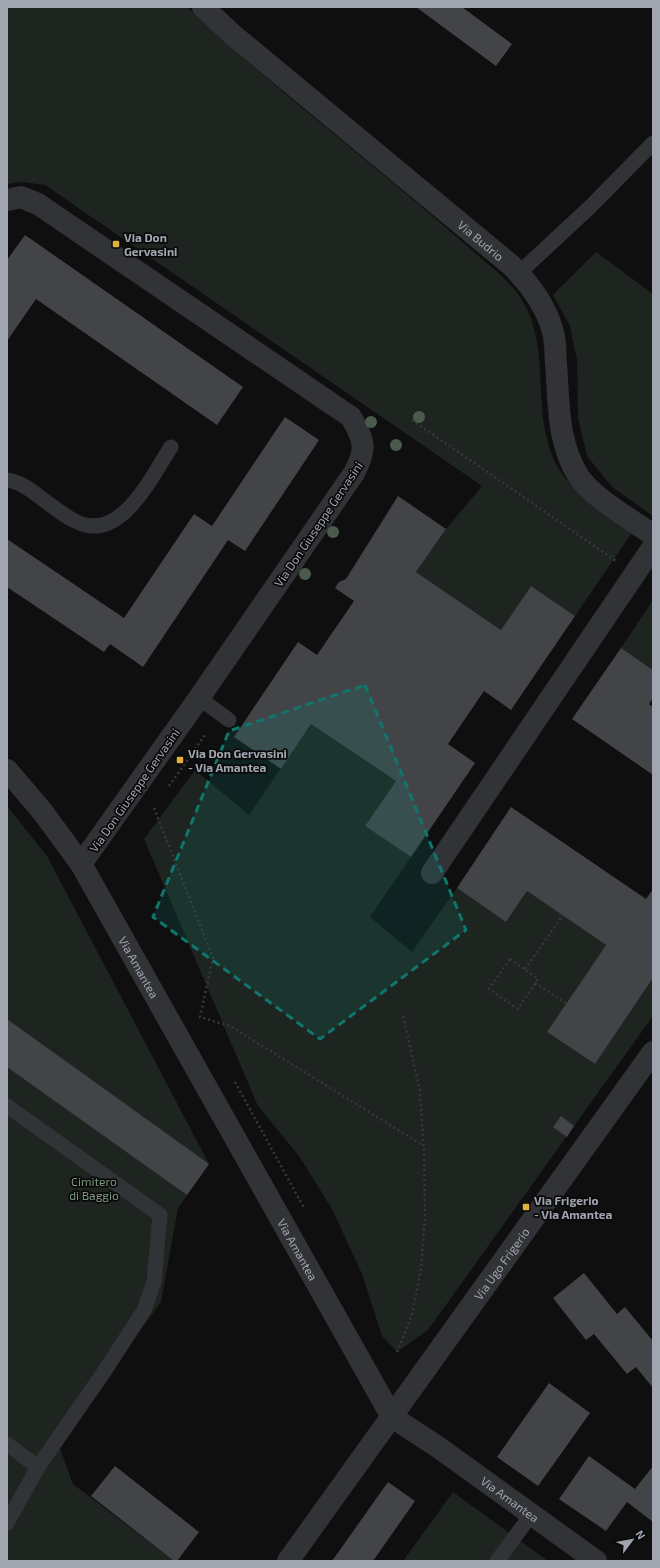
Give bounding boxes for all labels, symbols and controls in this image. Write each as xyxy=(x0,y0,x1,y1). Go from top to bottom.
street label: Via Budrio xyxy=(455,217,507,263)
place label: Via Don Gervasini xyxy=(124,230,177,258)
marker: Via Don Gervasini xyxy=(111,239,121,249)
street label: Via Don Giuseppe Gervasini xyxy=(271,459,365,589)
street label: Via Don Giuseppe Gervasini xyxy=(86,726,182,854)
place label: Via Don Gervasini - Via Amantea xyxy=(188,746,287,774)
marker: Via Don Gervasini - Via Amantea xyxy=(175,755,185,765)
street label: Via Amantea xyxy=(116,934,162,1000)
park label: Cimitero di Baggio xyxy=(69,1174,119,1202)
place label: Via Frigerio - Via Amantea xyxy=(534,1193,613,1221)
marker: Via Frigerio - Via Amantea xyxy=(521,1202,531,1212)
street label: Via Amantea xyxy=(275,1216,321,1283)
street label: Via Ugo Frigerio xyxy=(471,1225,532,1302)
street label: Via Amantea xyxy=(478,1473,542,1525)
north arrow xyxy=(612,1520,652,1560)
text: N xyxy=(633,1528,649,1541)

